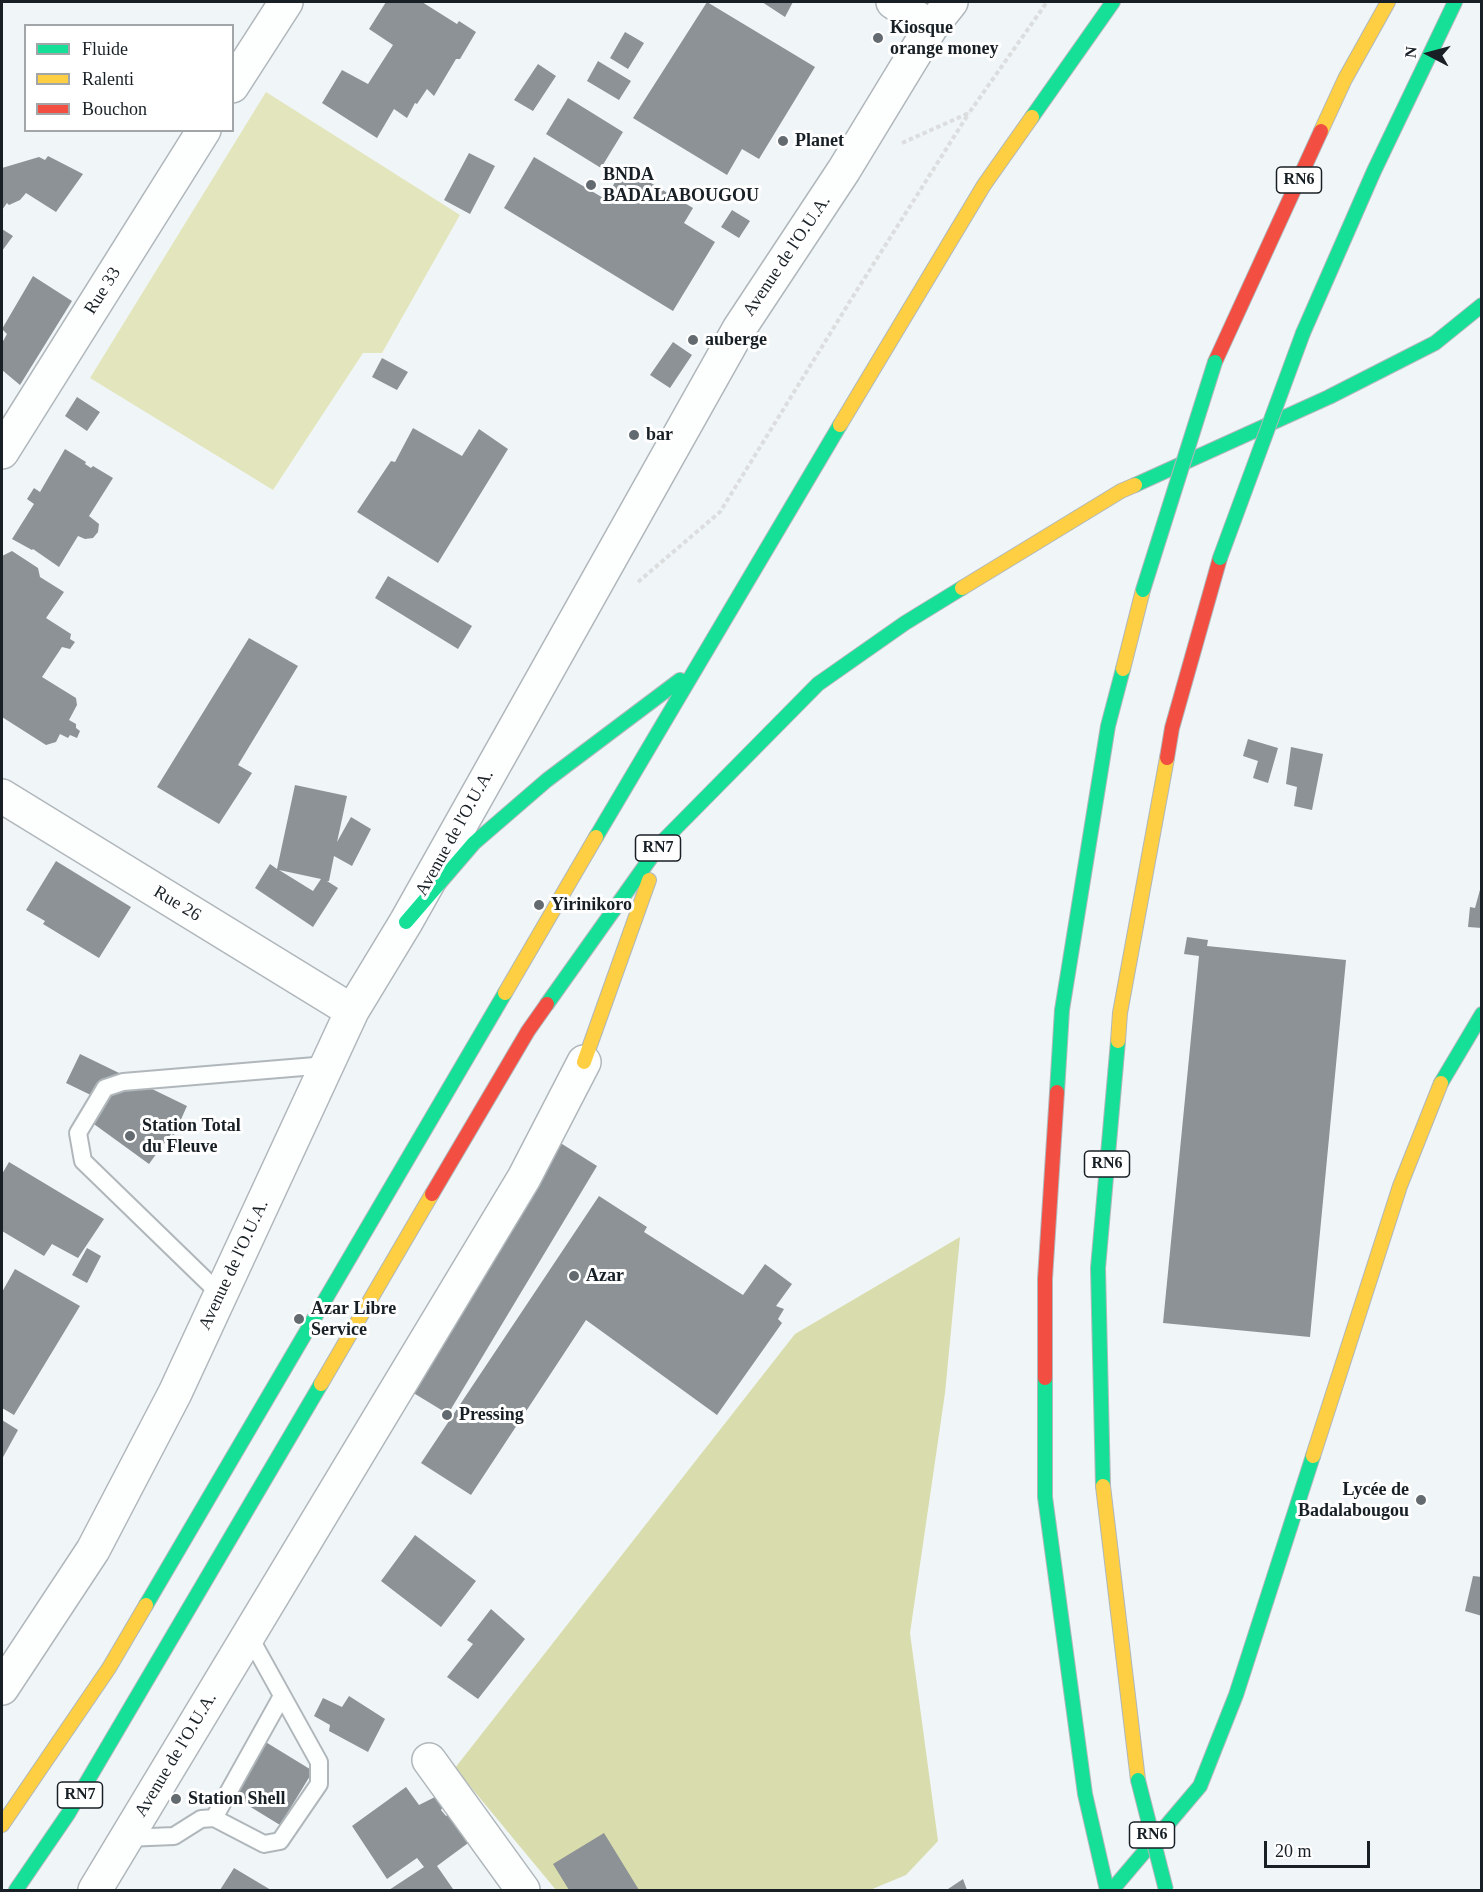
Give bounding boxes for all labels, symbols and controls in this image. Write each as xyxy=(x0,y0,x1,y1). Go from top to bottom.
place label: Kiosque orange money xyxy=(890,17,998,60)
legend xyxy=(24,24,234,132)
north arrow xyxy=(1399,24,1459,84)
marker: Kiosque orange money xyxy=(871,31,885,45)
text: Fluide xyxy=(82,39,128,59)
text: N xyxy=(1402,45,1420,59)
text: Ralenti xyxy=(82,69,134,89)
text: Bouchon xyxy=(82,99,147,119)
place label: Planet xyxy=(795,130,844,152)
marker: Planet xyxy=(776,134,790,148)
place label: BNDA BADALABOUGOU xyxy=(603,164,759,207)
road number: RN6 xyxy=(1276,167,1322,193)
marker: BNDA BADALABOUGOU xyxy=(584,178,598,192)
street label: Avenue de l'O.U.A. xyxy=(739,191,835,321)
street label: Rue 33 xyxy=(80,263,126,319)
place label: auberge xyxy=(705,329,767,351)
marker: auberge xyxy=(686,333,700,347)
place label: bar xyxy=(646,424,673,446)
marker: bar xyxy=(627,428,641,442)
street label: Avenue de l'O.U.A. xyxy=(411,766,499,900)
road number: RN7 xyxy=(636,835,680,861)
street label: Rue 26 xyxy=(149,881,205,927)
place label: Yirinikoro xyxy=(551,894,632,916)
marker: Yirinikoro xyxy=(532,898,546,912)
place label: Station Total du Fleuve xyxy=(142,1115,241,1158)
marker: Station Total du Fleuve xyxy=(123,1129,137,1143)
road number: RN6 xyxy=(1084,1151,1130,1177)
street label: Avenue de l'O.U.A. xyxy=(194,1196,274,1334)
place label: Azar xyxy=(586,1265,624,1287)
marker: Azar xyxy=(567,1269,581,1283)
place label: Azar Libre Service xyxy=(311,1298,396,1340)
marker: Azar Libre Service xyxy=(292,1312,306,1326)
place label: Pressing xyxy=(459,1404,524,1426)
marker: Pressing xyxy=(440,1408,454,1422)
place label: Lycée de Badalabougou xyxy=(1298,1479,1409,1522)
marker: Lycée de Badalabougou xyxy=(1414,1493,1428,1507)
street label: Avenue de l'O.U.A. xyxy=(130,1689,222,1821)
road number: RN7 xyxy=(58,1782,103,1808)
place label: Station Shell xyxy=(188,1788,286,1810)
marker: Station Shell xyxy=(169,1792,183,1806)
road number: RN6 xyxy=(1130,1822,1174,1848)
scale bar xyxy=(1267,1829,1374,1867)
text: 20 m xyxy=(1275,1841,1312,1861)

